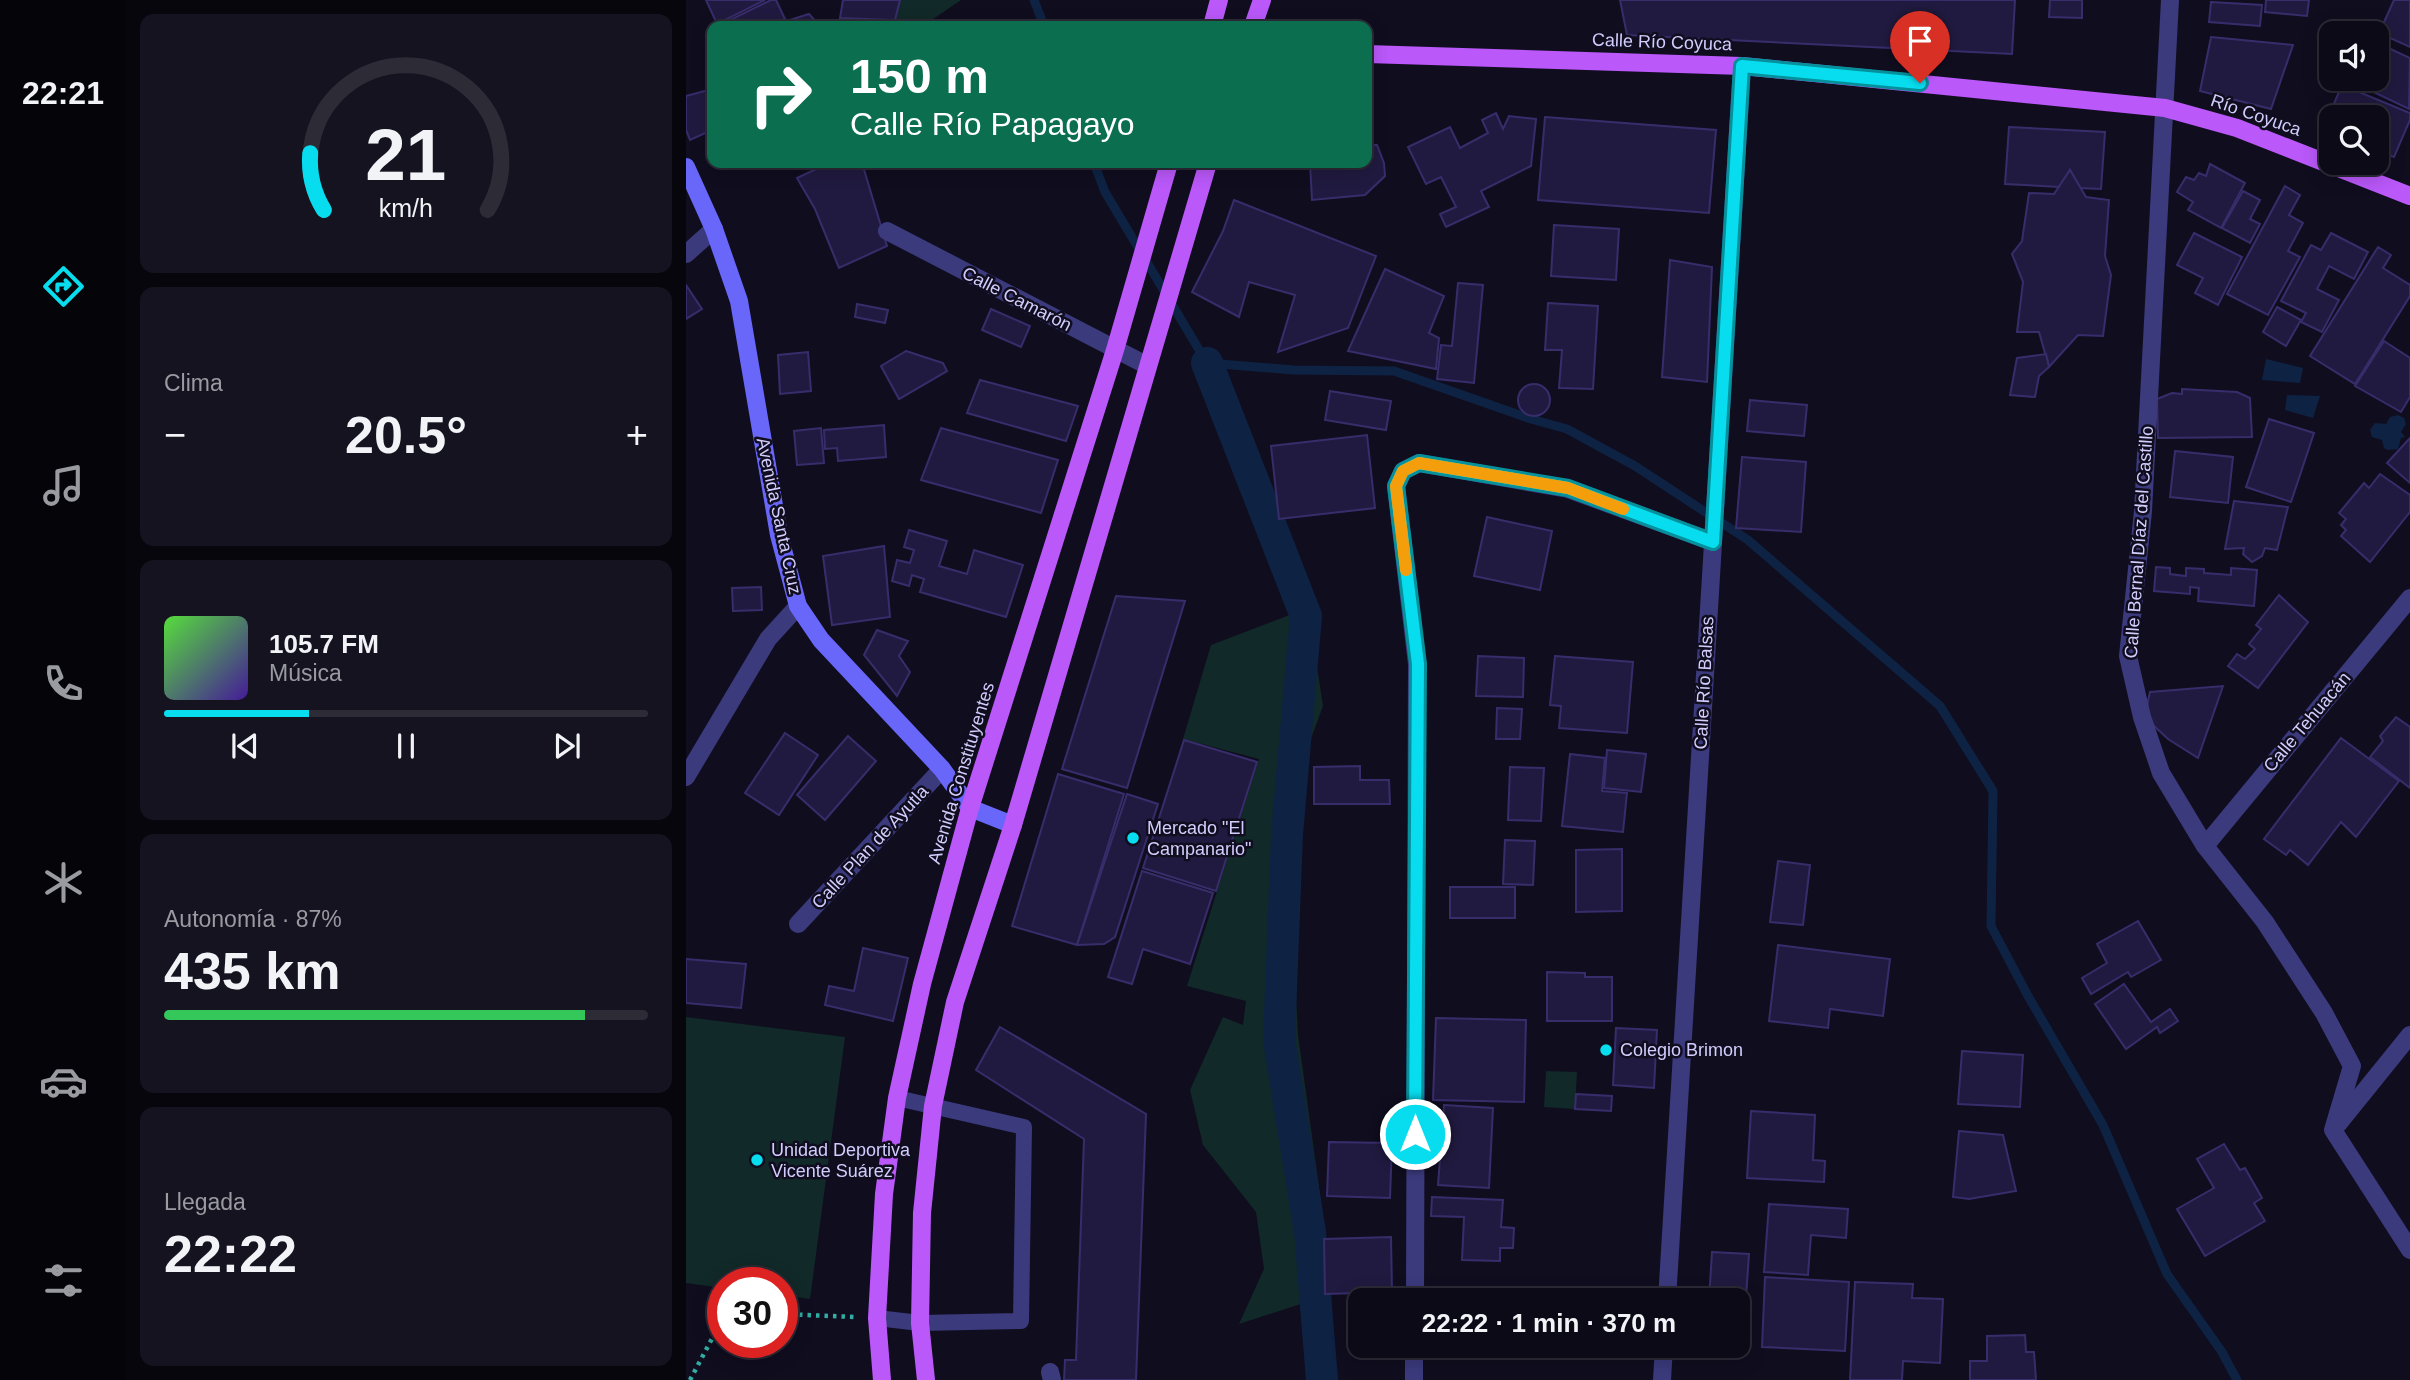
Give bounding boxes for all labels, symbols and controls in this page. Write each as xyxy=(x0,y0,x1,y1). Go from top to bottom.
pin xyxy=(1890,11,1950,83)
map controls xyxy=(2319,21,2389,175)
button: sound xyxy=(2319,21,2389,91)
icon: arrive xyxy=(1901,22,1939,60)
street label: Calle Río Coyuca xyxy=(1592,30,1733,54)
icon: right xyxy=(735,49,826,140)
text: 150 m xyxy=(850,49,989,103)
text: 22:21 xyxy=(22,75,104,111)
street label: Río Coyuca xyxy=(2208,90,2305,140)
button: search xyxy=(2319,105,2389,175)
text: Calle Río Papagayo xyxy=(850,106,1135,142)
text: 21 xyxy=(366,114,446,195)
text: km/h xyxy=(379,193,433,221)
icon: directions xyxy=(39,262,88,311)
street label: Calle Camarón xyxy=(959,263,1075,335)
text: Clima xyxy=(164,370,223,396)
text: 20.5° xyxy=(345,406,467,464)
text: − xyxy=(164,414,186,456)
text: + xyxy=(626,414,648,456)
street label: Calle Bernal Díaz del Castillo xyxy=(2121,425,2157,659)
street label: Avenida Santa Cruz xyxy=(753,436,805,596)
icon: music xyxy=(39,461,88,510)
street label: Calle Río Balsas xyxy=(1691,616,1717,750)
text: 105.7 FM xyxy=(269,629,379,659)
icon: phone xyxy=(39,659,88,708)
text: Música xyxy=(269,660,342,686)
street label: Calle Tehuacán xyxy=(2260,668,2354,776)
street label: Avenida Constituyentes xyxy=(924,680,998,866)
icon: previous xyxy=(226,727,264,765)
icon: pause xyxy=(387,727,425,765)
icon: next xyxy=(548,727,586,765)
street label: Calle Plan de Ayutla xyxy=(808,781,933,913)
place label: Mercado "El Campanario" xyxy=(1147,818,1251,859)
marker: Mercado "El Campanario" xyxy=(1125,830,1141,846)
icon: climate xyxy=(39,858,88,907)
text: Autonomía · 87% xyxy=(164,906,342,932)
text: 435 km xyxy=(164,942,340,1000)
place label: Colegio Brimon xyxy=(1620,1040,1743,1060)
marker: Colegio Brimon xyxy=(1598,1042,1614,1058)
icon: car xyxy=(39,1057,88,1106)
position arrow xyxy=(1378,1097,1452,1171)
place label: Unidad Deportiva Vicente Suárez xyxy=(771,1140,911,1181)
marker: Unidad Deportiva Vicente Suárez xyxy=(749,1152,765,1168)
text: Llegada xyxy=(164,1189,246,1215)
text: 22:22 xyxy=(164,1225,297,1283)
icon: filters xyxy=(39,1256,88,1305)
speed limit sign: 30 xyxy=(707,1267,798,1358)
text: 22:22 · 1 min · 370 m xyxy=(1422,1308,1676,1338)

